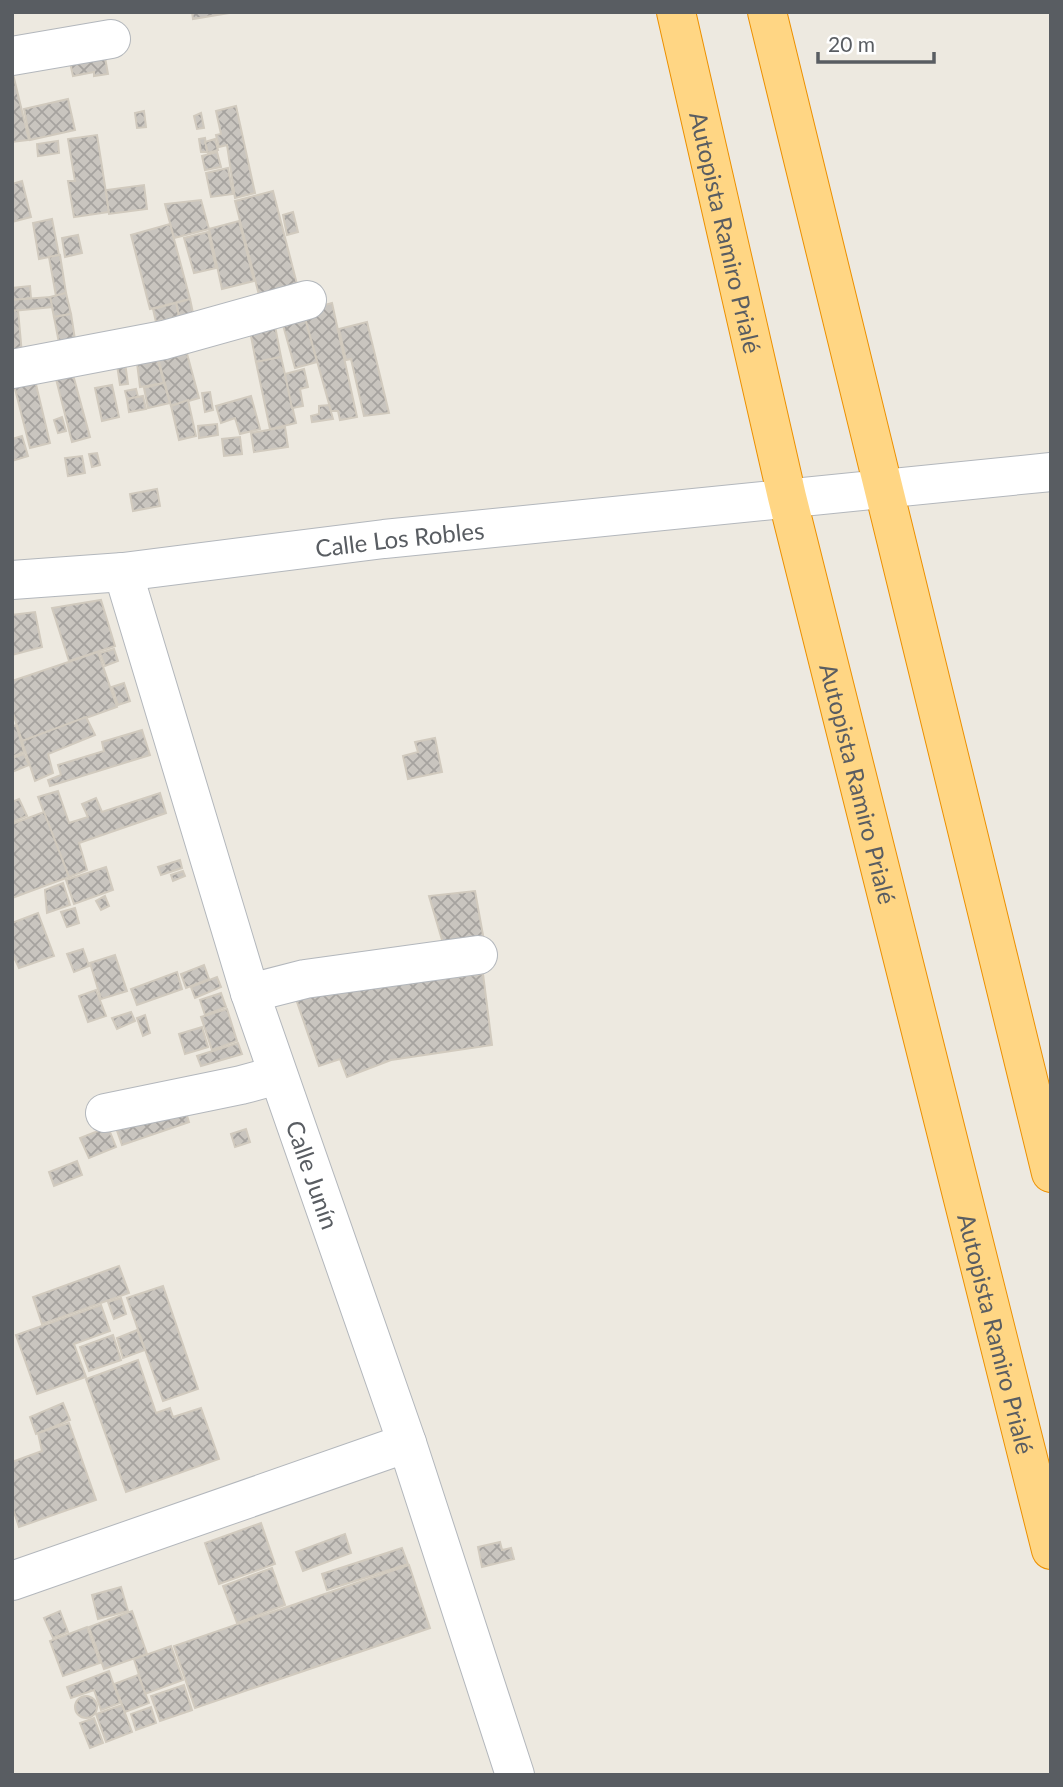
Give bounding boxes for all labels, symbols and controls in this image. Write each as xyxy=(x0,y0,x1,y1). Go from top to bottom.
scale bar xyxy=(818,21,934,65)
text: 20 m xyxy=(828,31,875,56)
street label: Autopista Ramiro Prialé xyxy=(685,109,768,356)
street label: Calle Los Robles xyxy=(313,515,486,562)
street label: Autopista Ramiro Prialé xyxy=(815,660,903,907)
street label: Calle Junín xyxy=(281,1116,346,1233)
street label: Autopista Ramiro Prialé xyxy=(953,1210,1041,1457)

